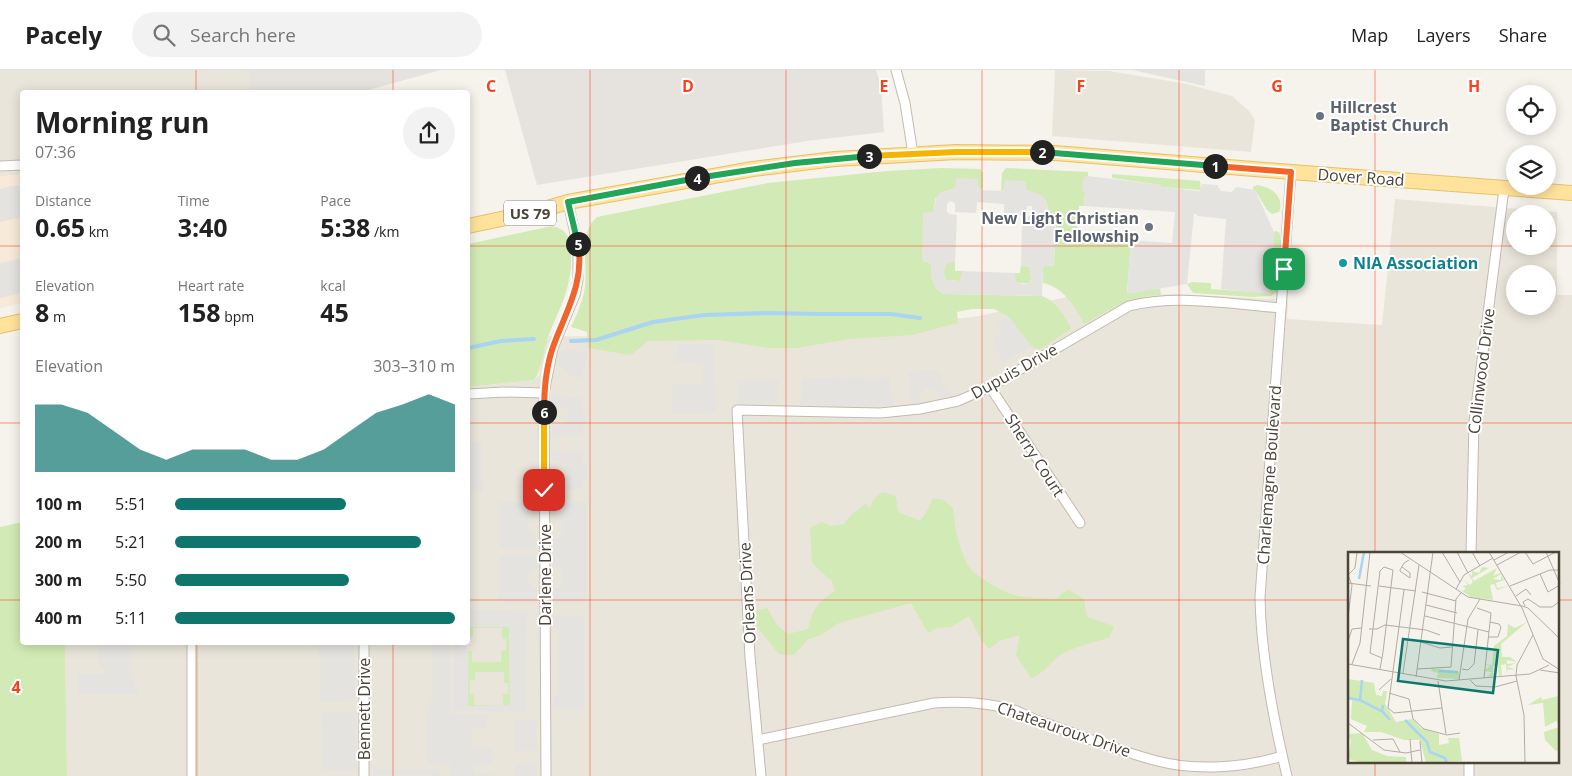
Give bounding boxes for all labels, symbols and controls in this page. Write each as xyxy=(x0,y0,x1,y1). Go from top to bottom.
search box xyxy=(132,12,482,57)
text: Pacely xyxy=(25,18,102,51)
icon: search xyxy=(150,21,178,49)
text: Search here xyxy=(190,22,296,48)
text: Map xyxy=(1351,23,1388,47)
text: Layers xyxy=(1416,23,1471,47)
text: Share xyxy=(1499,23,1547,47)
text: C xyxy=(486,75,496,97)
text: D xyxy=(682,75,694,97)
text: E xyxy=(880,75,889,97)
text: F xyxy=(1077,75,1085,97)
text: G xyxy=(1271,75,1283,97)
text: H xyxy=(1468,75,1480,97)
map controls xyxy=(1506,85,1556,315)
button: locate xyxy=(1506,85,1556,135)
place label: Hillcrest Baptist Church xyxy=(1330,96,1449,136)
text: Morning run xyxy=(35,103,209,141)
button: share xyxy=(403,107,455,159)
marker: Hillcrest Baptist Church xyxy=(1314,110,1326,122)
pin: 2 xyxy=(1030,140,1054,164)
text: 07:36 xyxy=(35,141,76,163)
text: 2 xyxy=(1038,143,1047,162)
pin: 3 xyxy=(856,144,882,168)
button: layers xyxy=(1506,145,1556,195)
text: 3 xyxy=(865,147,874,166)
pin: 1 xyxy=(1202,154,1228,178)
text: 1 xyxy=(1211,157,1220,176)
street label: Dover Road xyxy=(1317,163,1405,191)
pin: 4 xyxy=(684,166,710,190)
text: 4 xyxy=(693,169,702,188)
text: Distance xyxy=(35,191,91,210)
text: Time xyxy=(178,191,210,210)
text: Pace xyxy=(320,191,351,210)
road number: US 79 xyxy=(504,200,556,226)
button: + xyxy=(1506,205,1556,255)
place label: New Light Christian Fellowship xyxy=(981,207,1139,247)
text: 0.65 xyxy=(35,210,85,244)
text: 3:40 xyxy=(178,210,228,244)
text: 5:38 xyxy=(320,210,370,244)
marker: New Light Christian Fellowship xyxy=(1143,221,1155,233)
text: km xyxy=(85,222,109,241)
text: /km xyxy=(370,222,399,241)
pin: 5 xyxy=(566,232,590,256)
text: 5 xyxy=(574,235,583,254)
pin xyxy=(1263,248,1305,290)
place label: NIA Association xyxy=(1353,252,1478,274)
icon: arrive xyxy=(1270,255,1298,283)
marker: NIA Association xyxy=(1337,257,1349,269)
button: − xyxy=(1506,265,1556,315)
text: Elevation xyxy=(35,276,94,295)
text: Heart rate xyxy=(178,276,244,295)
text: kcal xyxy=(320,276,346,295)
text: 8 xyxy=(35,295,49,329)
text: 158 xyxy=(178,295,221,329)
text: 45 xyxy=(320,295,349,329)
text: m xyxy=(49,307,66,326)
text: bpm xyxy=(221,307,254,326)
street label: Collinwood Drive xyxy=(1462,307,1500,435)
street label: Dupuis Drive xyxy=(967,338,1061,404)
text: Elevation xyxy=(35,355,103,377)
text: 303–310 m xyxy=(373,355,455,377)
street label: Charlemagne Boulevard xyxy=(1252,385,1286,565)
pin: 6 xyxy=(532,400,556,424)
text: 6 xyxy=(540,403,549,422)
street label: Sherry Court xyxy=(1000,409,1070,501)
pin xyxy=(523,469,565,511)
icon: check xyxy=(530,476,558,504)
text: 100 m xyxy=(35,493,82,515)
text: 5:51 xyxy=(115,493,147,515)
street label: Darlene Drive xyxy=(534,524,556,626)
text: 200 m xyxy=(35,531,82,553)
text: 5:21 xyxy=(115,531,147,553)
street label: Orleans Drive xyxy=(733,542,761,644)
inset map xyxy=(1348,552,1560,764)
text: 300 m xyxy=(35,569,82,591)
text: 5:50 xyxy=(115,569,147,591)
text: 400 m xyxy=(35,607,82,629)
text: 5:11 xyxy=(115,607,147,629)
street label: Bennett Drive xyxy=(353,658,375,760)
text: 4 xyxy=(11,676,21,698)
street label: Chateauroux Drive xyxy=(994,696,1134,762)

